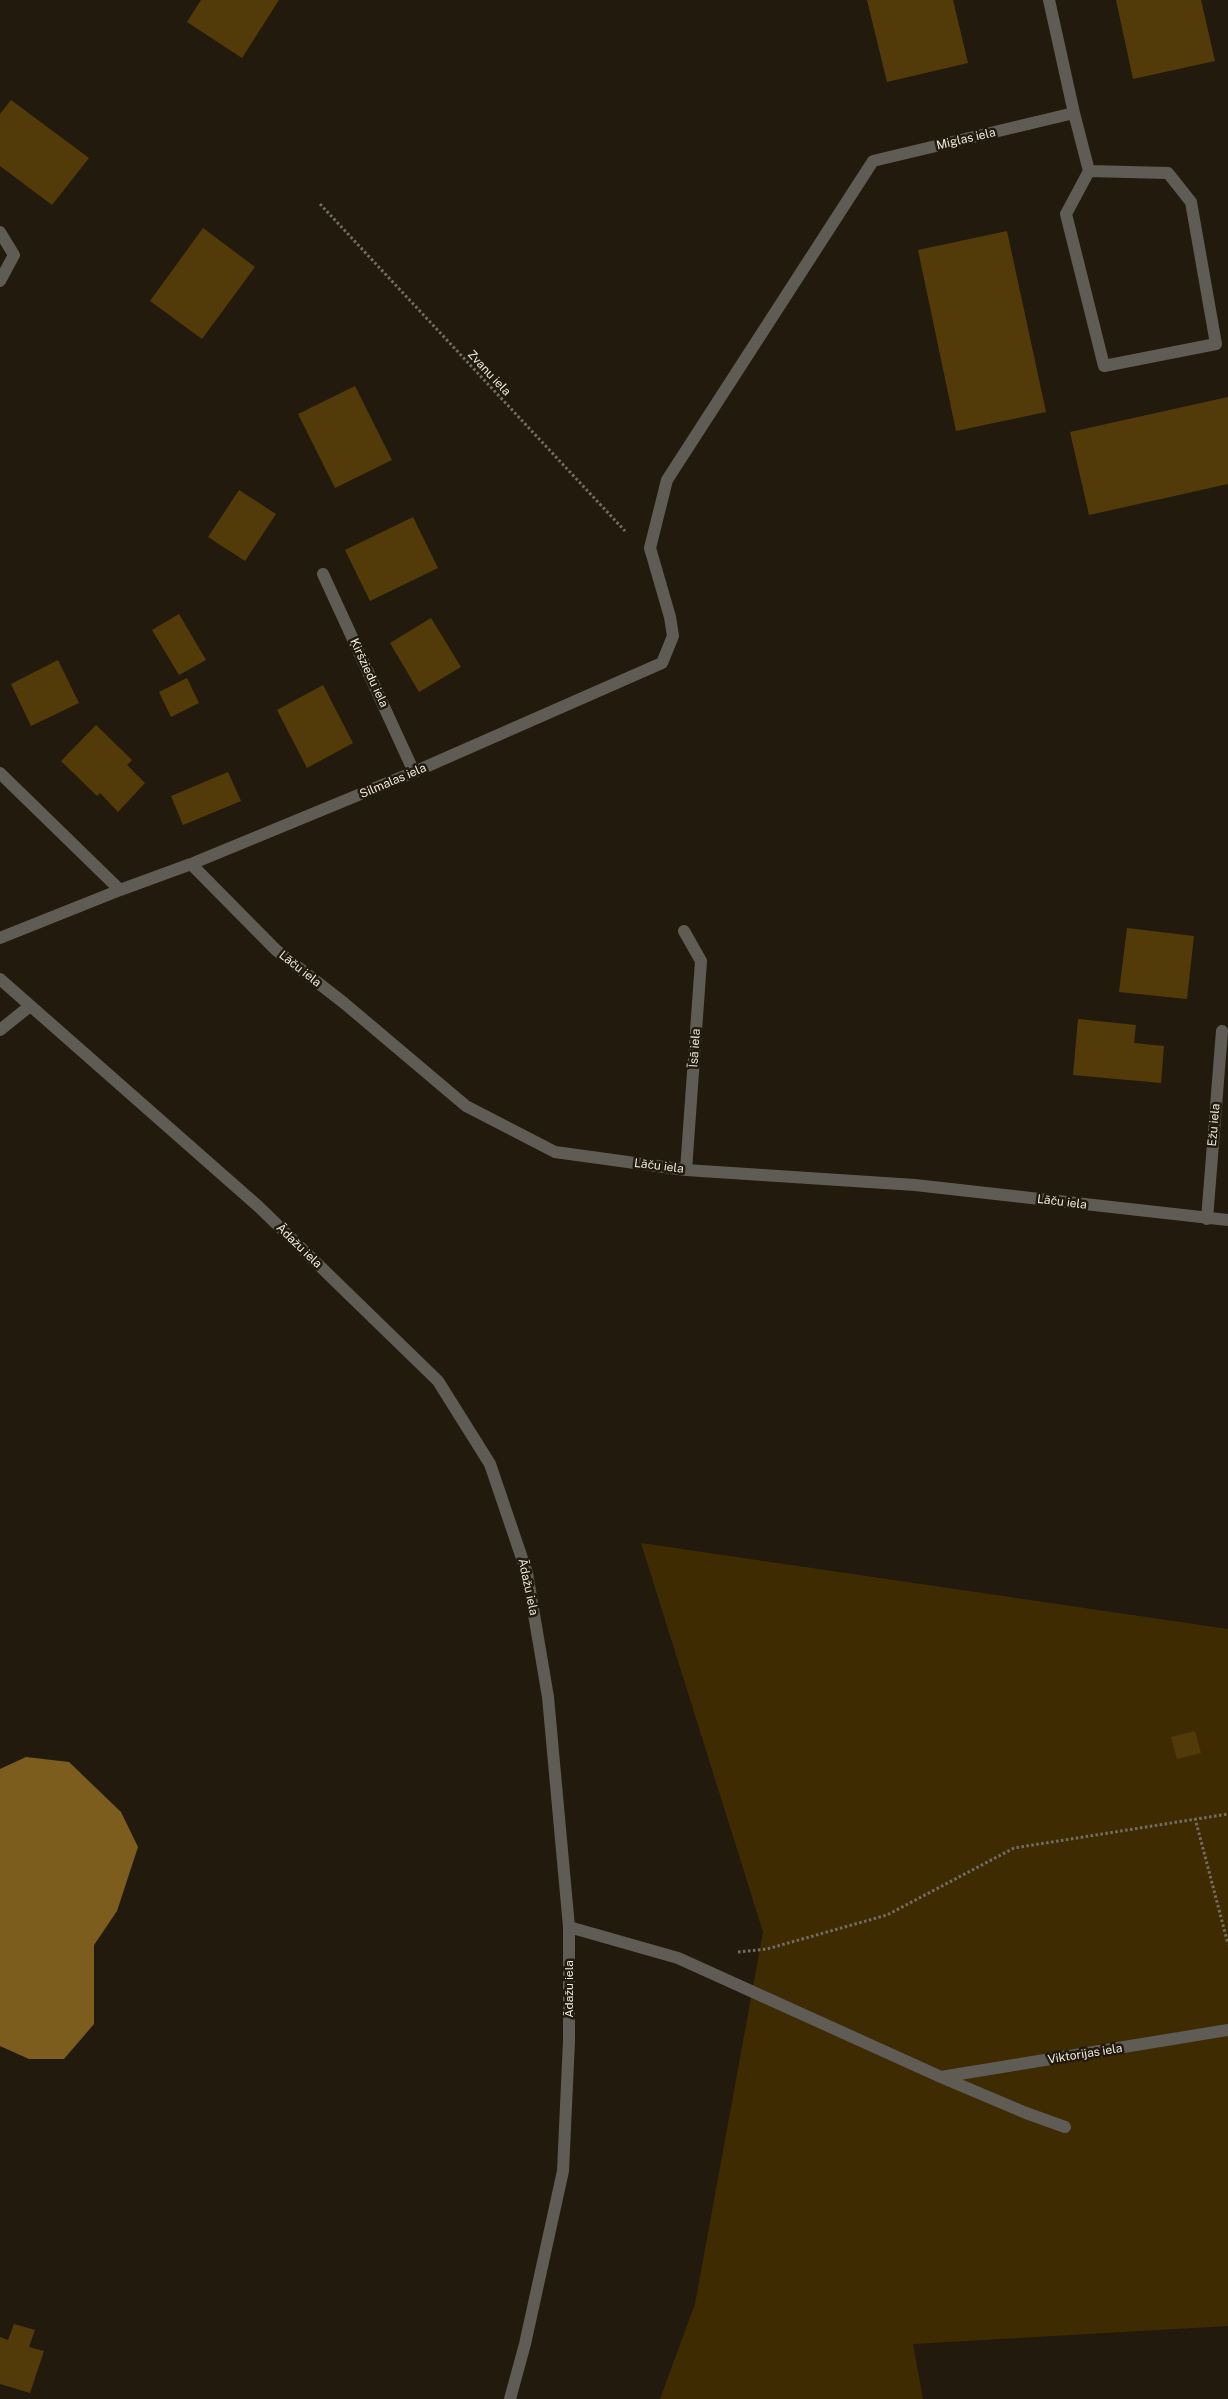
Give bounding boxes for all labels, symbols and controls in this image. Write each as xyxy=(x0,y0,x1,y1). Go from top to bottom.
street label: Miglas iela xyxy=(935,125,997,153)
street label: Zvanu iela xyxy=(464,347,514,399)
street label: Ķiršziedu iela xyxy=(347,636,391,710)
street label: Silmalas iela xyxy=(358,761,428,801)
street label: Lāču iela xyxy=(276,948,324,990)
street label: Īsā iela xyxy=(686,1028,704,1068)
street label: Ežu iela xyxy=(1205,1103,1223,1147)
street label: Lāču iela xyxy=(633,1156,685,1176)
street label: Lāču iela xyxy=(1036,1192,1088,1212)
street label: Ādažu iela xyxy=(273,1221,325,1271)
street label: Ādažu iela xyxy=(515,1557,541,1617)
street label: Ādažu iela xyxy=(562,1960,576,2018)
street label: Viktorijas iela xyxy=(1047,2041,1123,2067)

